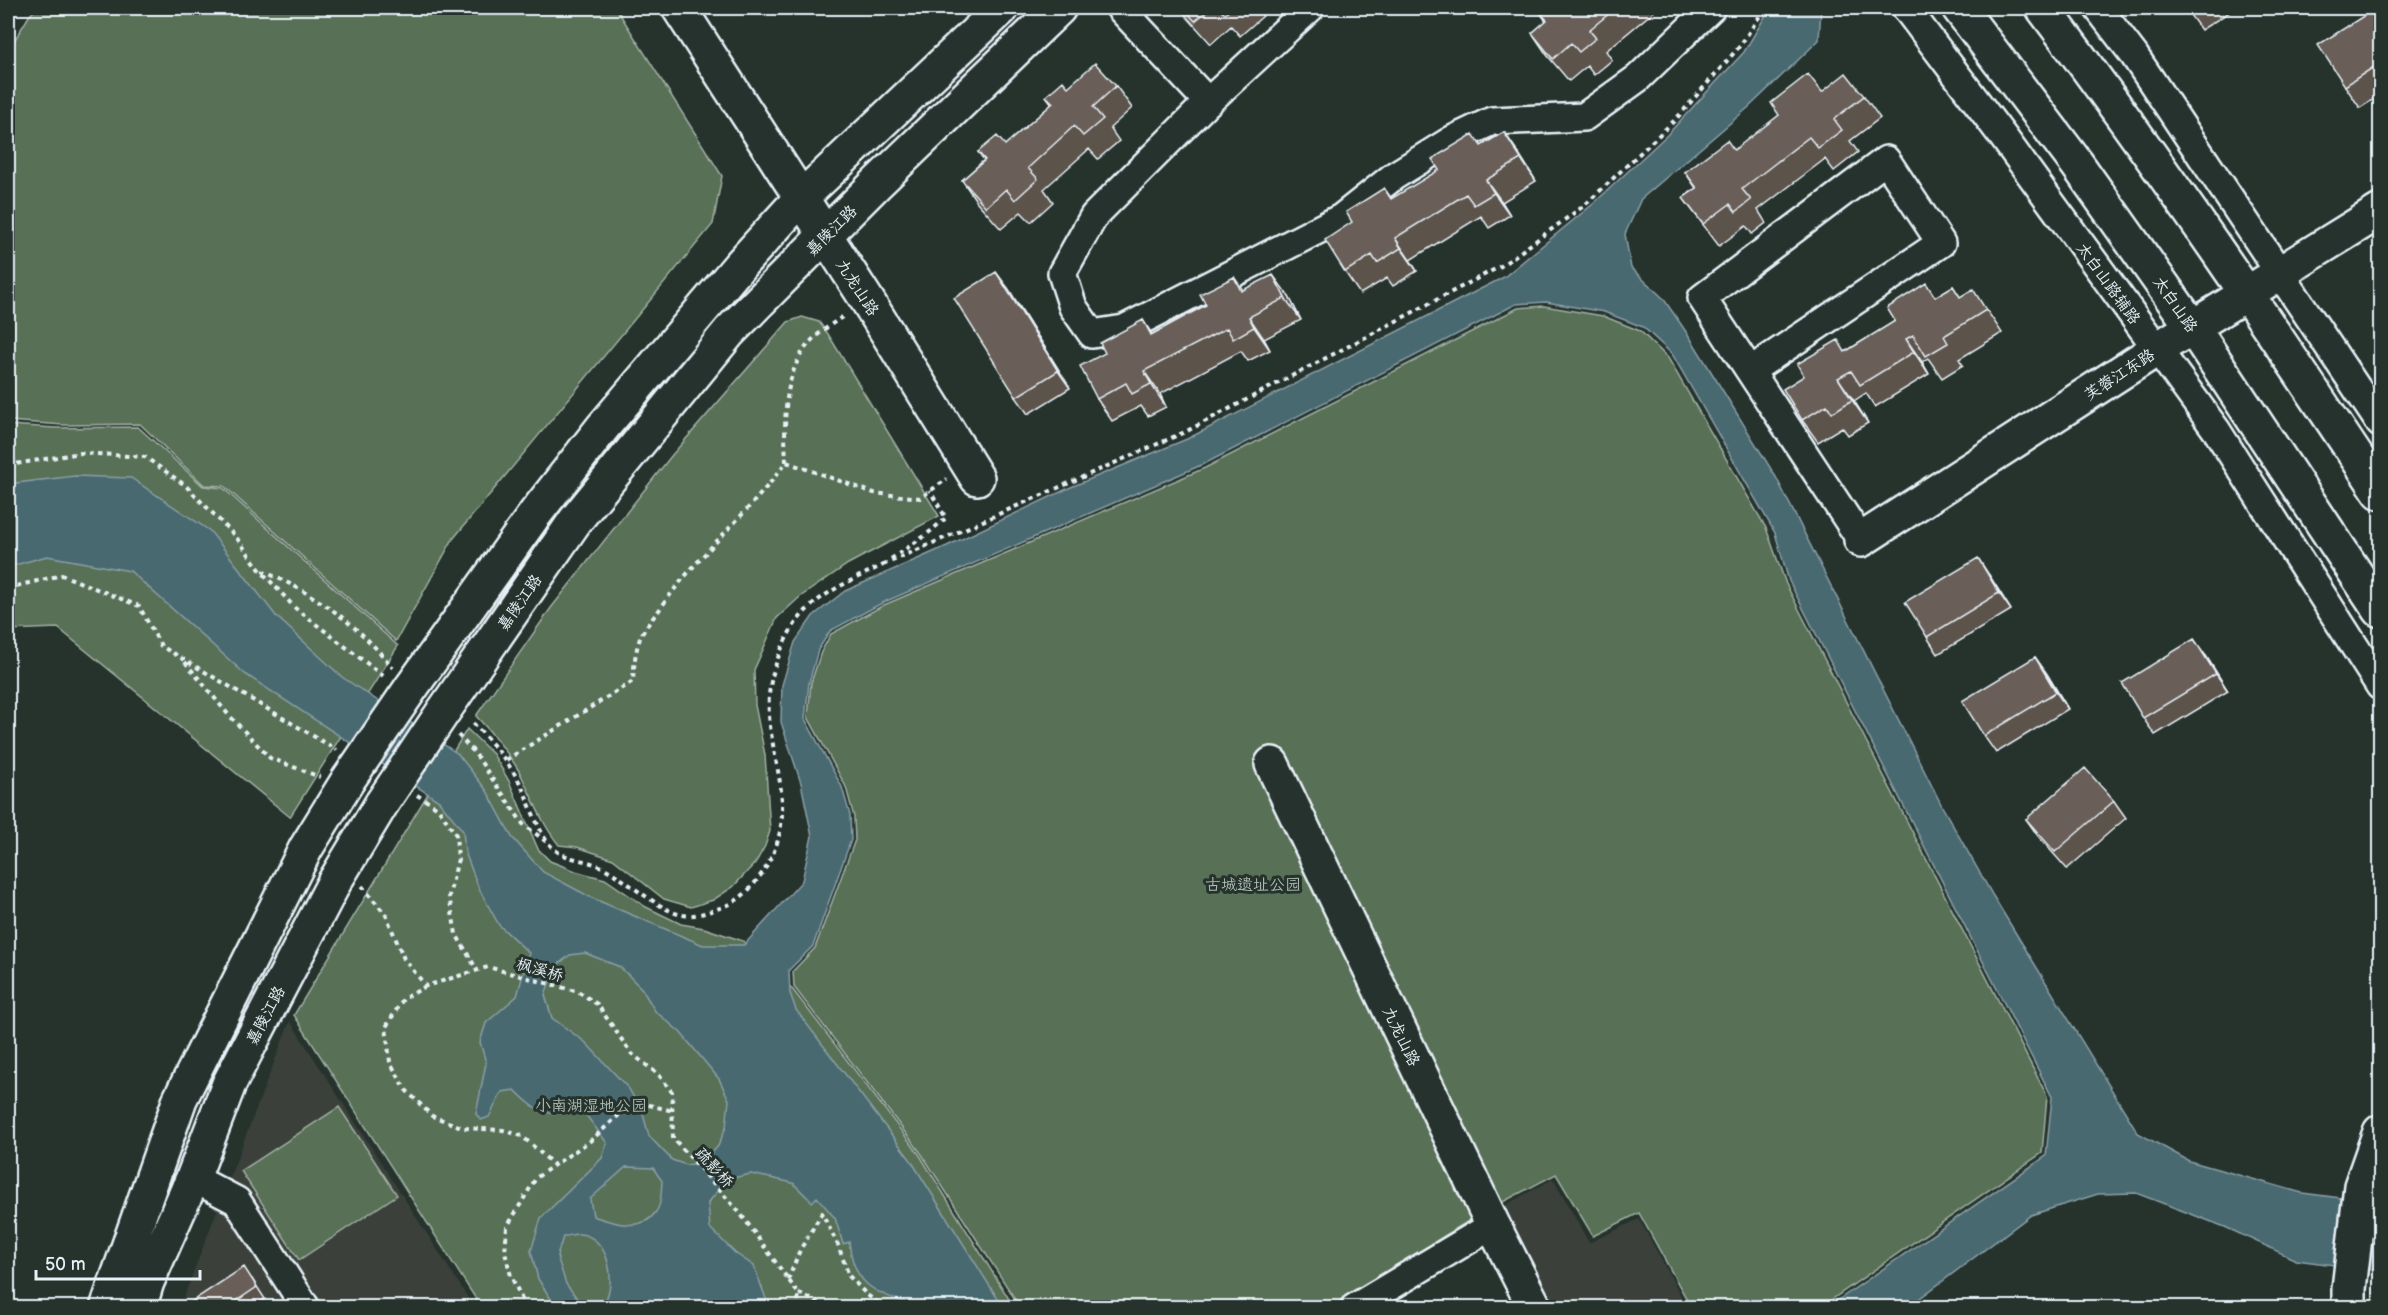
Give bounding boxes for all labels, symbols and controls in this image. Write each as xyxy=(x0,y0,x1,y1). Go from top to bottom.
street label: 嘉陵江路 xyxy=(803,202,861,260)
street label: 太白山路辅路 xyxy=(2072,239,2144,328)
street label: 九龙山路 xyxy=(831,256,882,320)
street label: 太白山路 xyxy=(2149,273,2201,337)
street label: 芙蓉江东路 xyxy=(2081,346,2159,405)
street label: 嘉陵江路 xyxy=(494,571,546,635)
park label: 古城遗址公园 xyxy=(1205,876,1301,895)
street label: 枫溪桥 xyxy=(514,955,565,986)
street label: 嘉陵江路 xyxy=(243,983,290,1048)
street label: 九龙山路 xyxy=(1378,1004,1423,1070)
park label: 小南湖湿地公园 xyxy=(535,1097,647,1116)
street label: 疏影桥 xyxy=(691,1144,737,1192)
scale bar xyxy=(36,1243,200,1281)
text: 50 m xyxy=(45,1254,86,1275)

